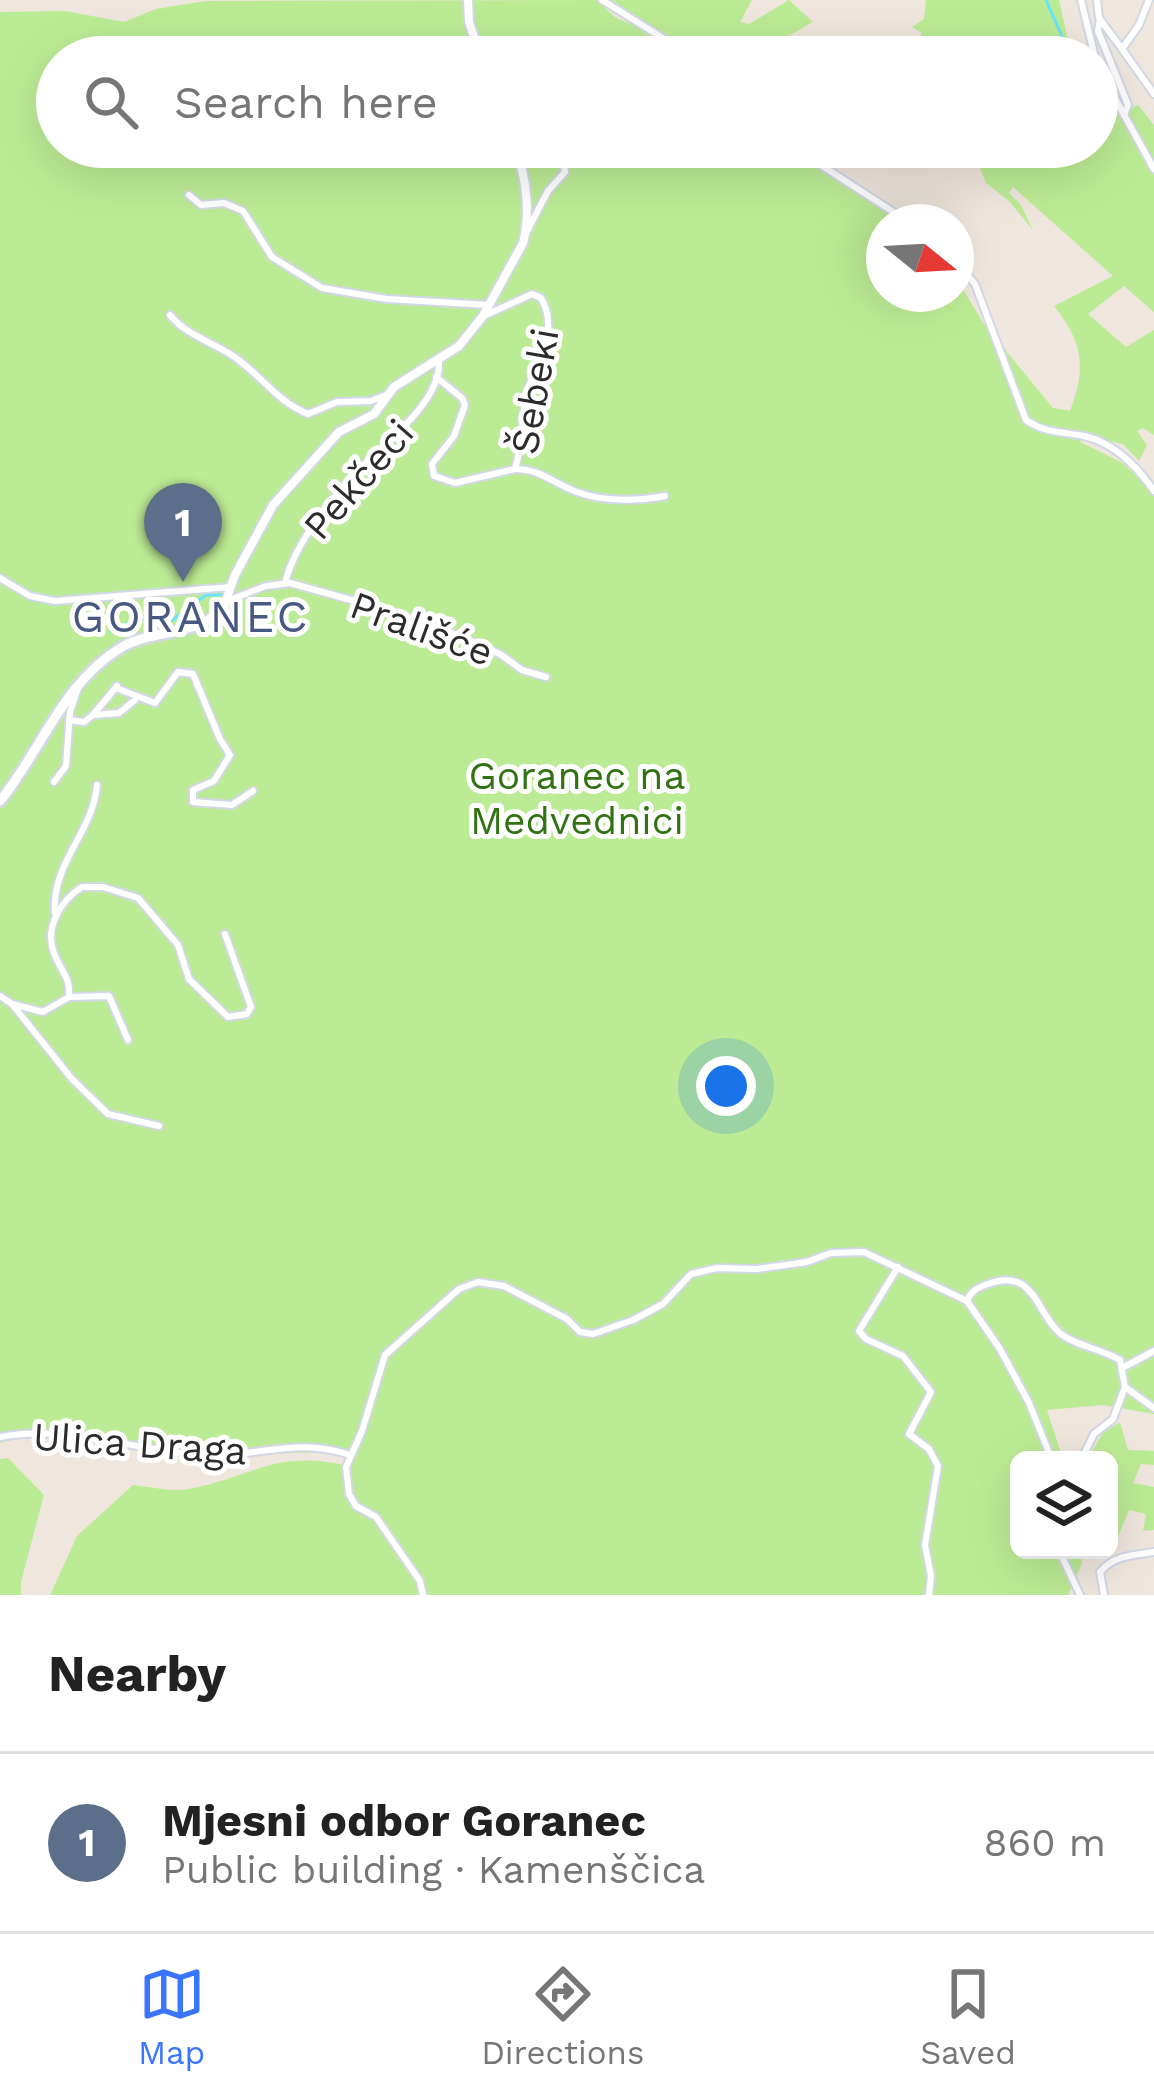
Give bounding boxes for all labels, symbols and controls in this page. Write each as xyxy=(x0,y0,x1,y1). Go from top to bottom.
search box xyxy=(36,36,1118,168)
icon: search xyxy=(78,69,144,135)
text: Search here xyxy=(174,76,438,129)
north arrow xyxy=(866,204,974,312)
street label: Šebeki xyxy=(501,325,568,458)
street label: Pekčeci xyxy=(294,410,423,548)
pin: 1 xyxy=(144,483,222,582)
street label: Prališće xyxy=(344,582,499,675)
district label: GORANEC xyxy=(72,590,310,643)
park label: Goranec na Medvednici xyxy=(468,753,686,843)
your location xyxy=(696,1056,756,1116)
street label: Ulica Draga xyxy=(32,1414,248,1473)
map controls xyxy=(1010,1451,1118,1559)
button: layers xyxy=(1010,1451,1118,1559)
text: Nearby xyxy=(48,1644,226,1703)
text: Mjesni odbor Goranec xyxy=(162,1794,646,1847)
text: 1 xyxy=(79,1820,95,1865)
text: 860 m xyxy=(984,1820,1106,1865)
text: Public building · Kamenščica xyxy=(162,1847,705,1892)
tab: Map xyxy=(138,1961,205,2072)
tab: Directions xyxy=(481,1961,644,2072)
tab: Saved xyxy=(920,1961,1016,2072)

